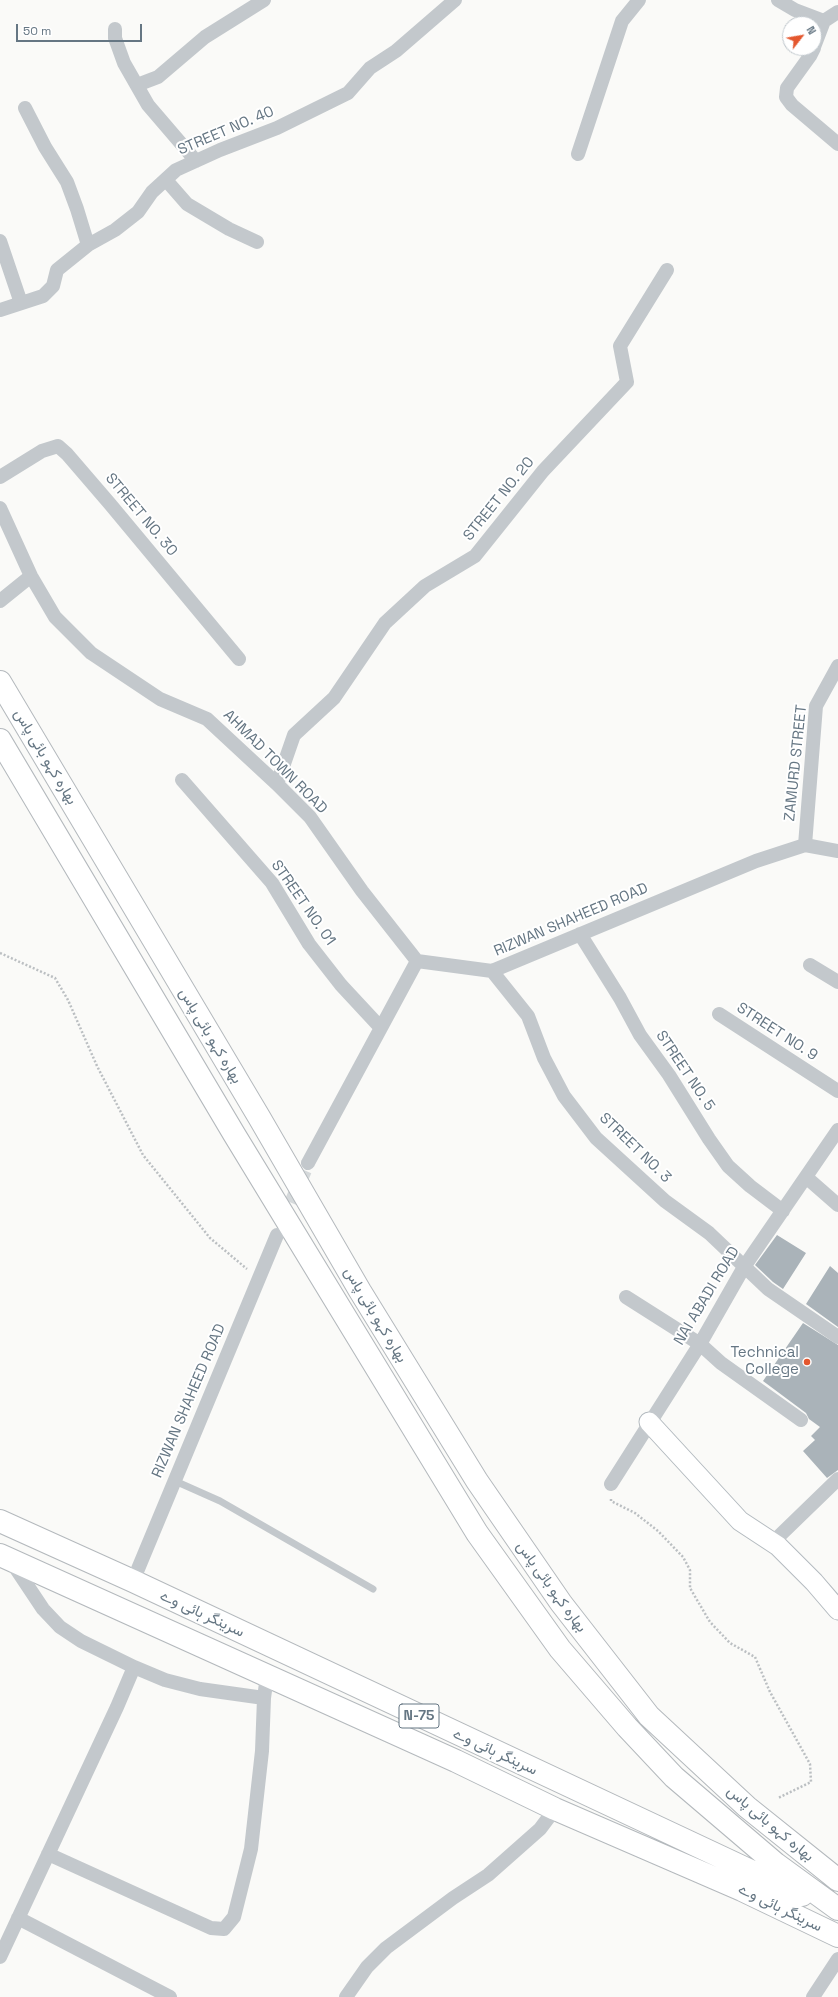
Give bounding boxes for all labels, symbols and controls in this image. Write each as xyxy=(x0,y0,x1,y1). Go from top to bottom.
scale bar xyxy=(18,16,144,42)
north arrow xyxy=(782,16,822,56)
text: 50 m xyxy=(23,23,51,39)
text: N xyxy=(804,24,819,37)
street label: STREET NO. 40 xyxy=(175,103,277,159)
street label: STREET NO. 20 xyxy=(460,453,538,545)
street label: STREET NO. 30 xyxy=(101,470,181,560)
street label: ZAMURD STREET xyxy=(781,704,811,822)
street label: بھارہ کہو بائی پاس xyxy=(9,706,81,808)
street label: AHMAD TOWN ROAD xyxy=(219,706,331,818)
street label: STREET NO. 01 xyxy=(267,857,339,949)
street label: RIZWAN SHAHEED ROAD xyxy=(491,879,651,961)
street label: بھارہ کہو بائی پاس xyxy=(174,985,246,1087)
street label: STREET NO. 9 xyxy=(733,999,821,1065)
street label: STREET NO. 5 xyxy=(652,1027,718,1115)
street label: STREET NO. 3 xyxy=(595,1109,675,1187)
street label: NAI ABADI ROAD xyxy=(670,1243,744,1349)
street label: بھارہ کہو بائی پاس xyxy=(339,1264,411,1366)
street label: RIZWAN SHAHEED ROAD xyxy=(148,1321,230,1481)
place label: Technical College xyxy=(731,1344,799,1379)
marker: Technical College xyxy=(802,1357,812,1367)
street label: بھارہ کہو بائی پاس xyxy=(512,1538,590,1636)
street label: سرینگر ہائی وے xyxy=(157,1587,247,1641)
road number: N-75 xyxy=(399,1704,439,1728)
street label: سرینگر ہائی وے xyxy=(450,1725,540,1779)
street label: بھارہ کہو بائی پاس xyxy=(723,1782,817,1866)
street label: سرینگر ہائی وے xyxy=(735,1880,825,1936)

